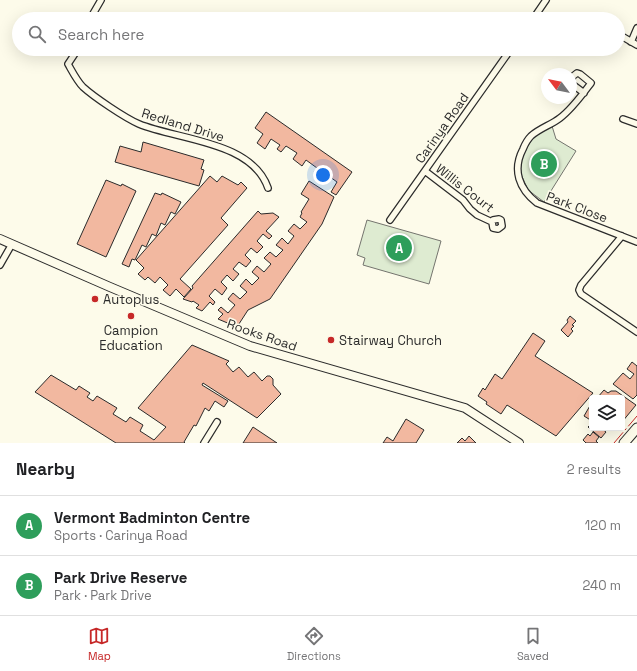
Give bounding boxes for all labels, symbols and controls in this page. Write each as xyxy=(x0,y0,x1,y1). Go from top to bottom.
search box xyxy=(12,12,625,56)
icon: search xyxy=(26,23,48,45)
text: Search here xyxy=(58,25,144,44)
north arrow xyxy=(541,68,577,104)
street label: Carinya Road xyxy=(411,89,473,167)
street label: Redland Drive xyxy=(140,104,226,146)
pin: B xyxy=(531,149,557,179)
street label: Willis Court xyxy=(432,160,498,216)
your location xyxy=(313,165,333,185)
street label: Park Close xyxy=(544,188,610,226)
pin: A xyxy=(386,233,412,263)
place label: Autoplus xyxy=(103,291,159,308)
marker: Autoplus xyxy=(90,294,100,304)
marker: Campion Education xyxy=(126,311,136,321)
street label: Rooks Road xyxy=(225,315,299,355)
place label: Campion Education xyxy=(99,322,163,354)
place label: Stairway Church xyxy=(339,332,442,349)
marker: Stairway Church xyxy=(326,335,336,345)
map controls xyxy=(589,395,625,431)
button: layers xyxy=(589,395,625,431)
text: Nearby xyxy=(16,458,75,480)
text: 2 results xyxy=(567,461,621,478)
text: Vermont Badminton Centre xyxy=(54,508,250,527)
text: A xyxy=(25,517,33,534)
text: 120 m xyxy=(585,517,621,534)
text: Sports · Carinya Road xyxy=(54,527,188,544)
text: Park Drive Reserve xyxy=(54,568,187,587)
text: B xyxy=(25,577,33,594)
text: 240 m xyxy=(583,577,621,594)
text: Park · Park Drive xyxy=(54,587,152,604)
tab: Map xyxy=(88,625,111,663)
tab: Directions xyxy=(287,625,341,663)
tab: Saved xyxy=(517,625,549,663)

